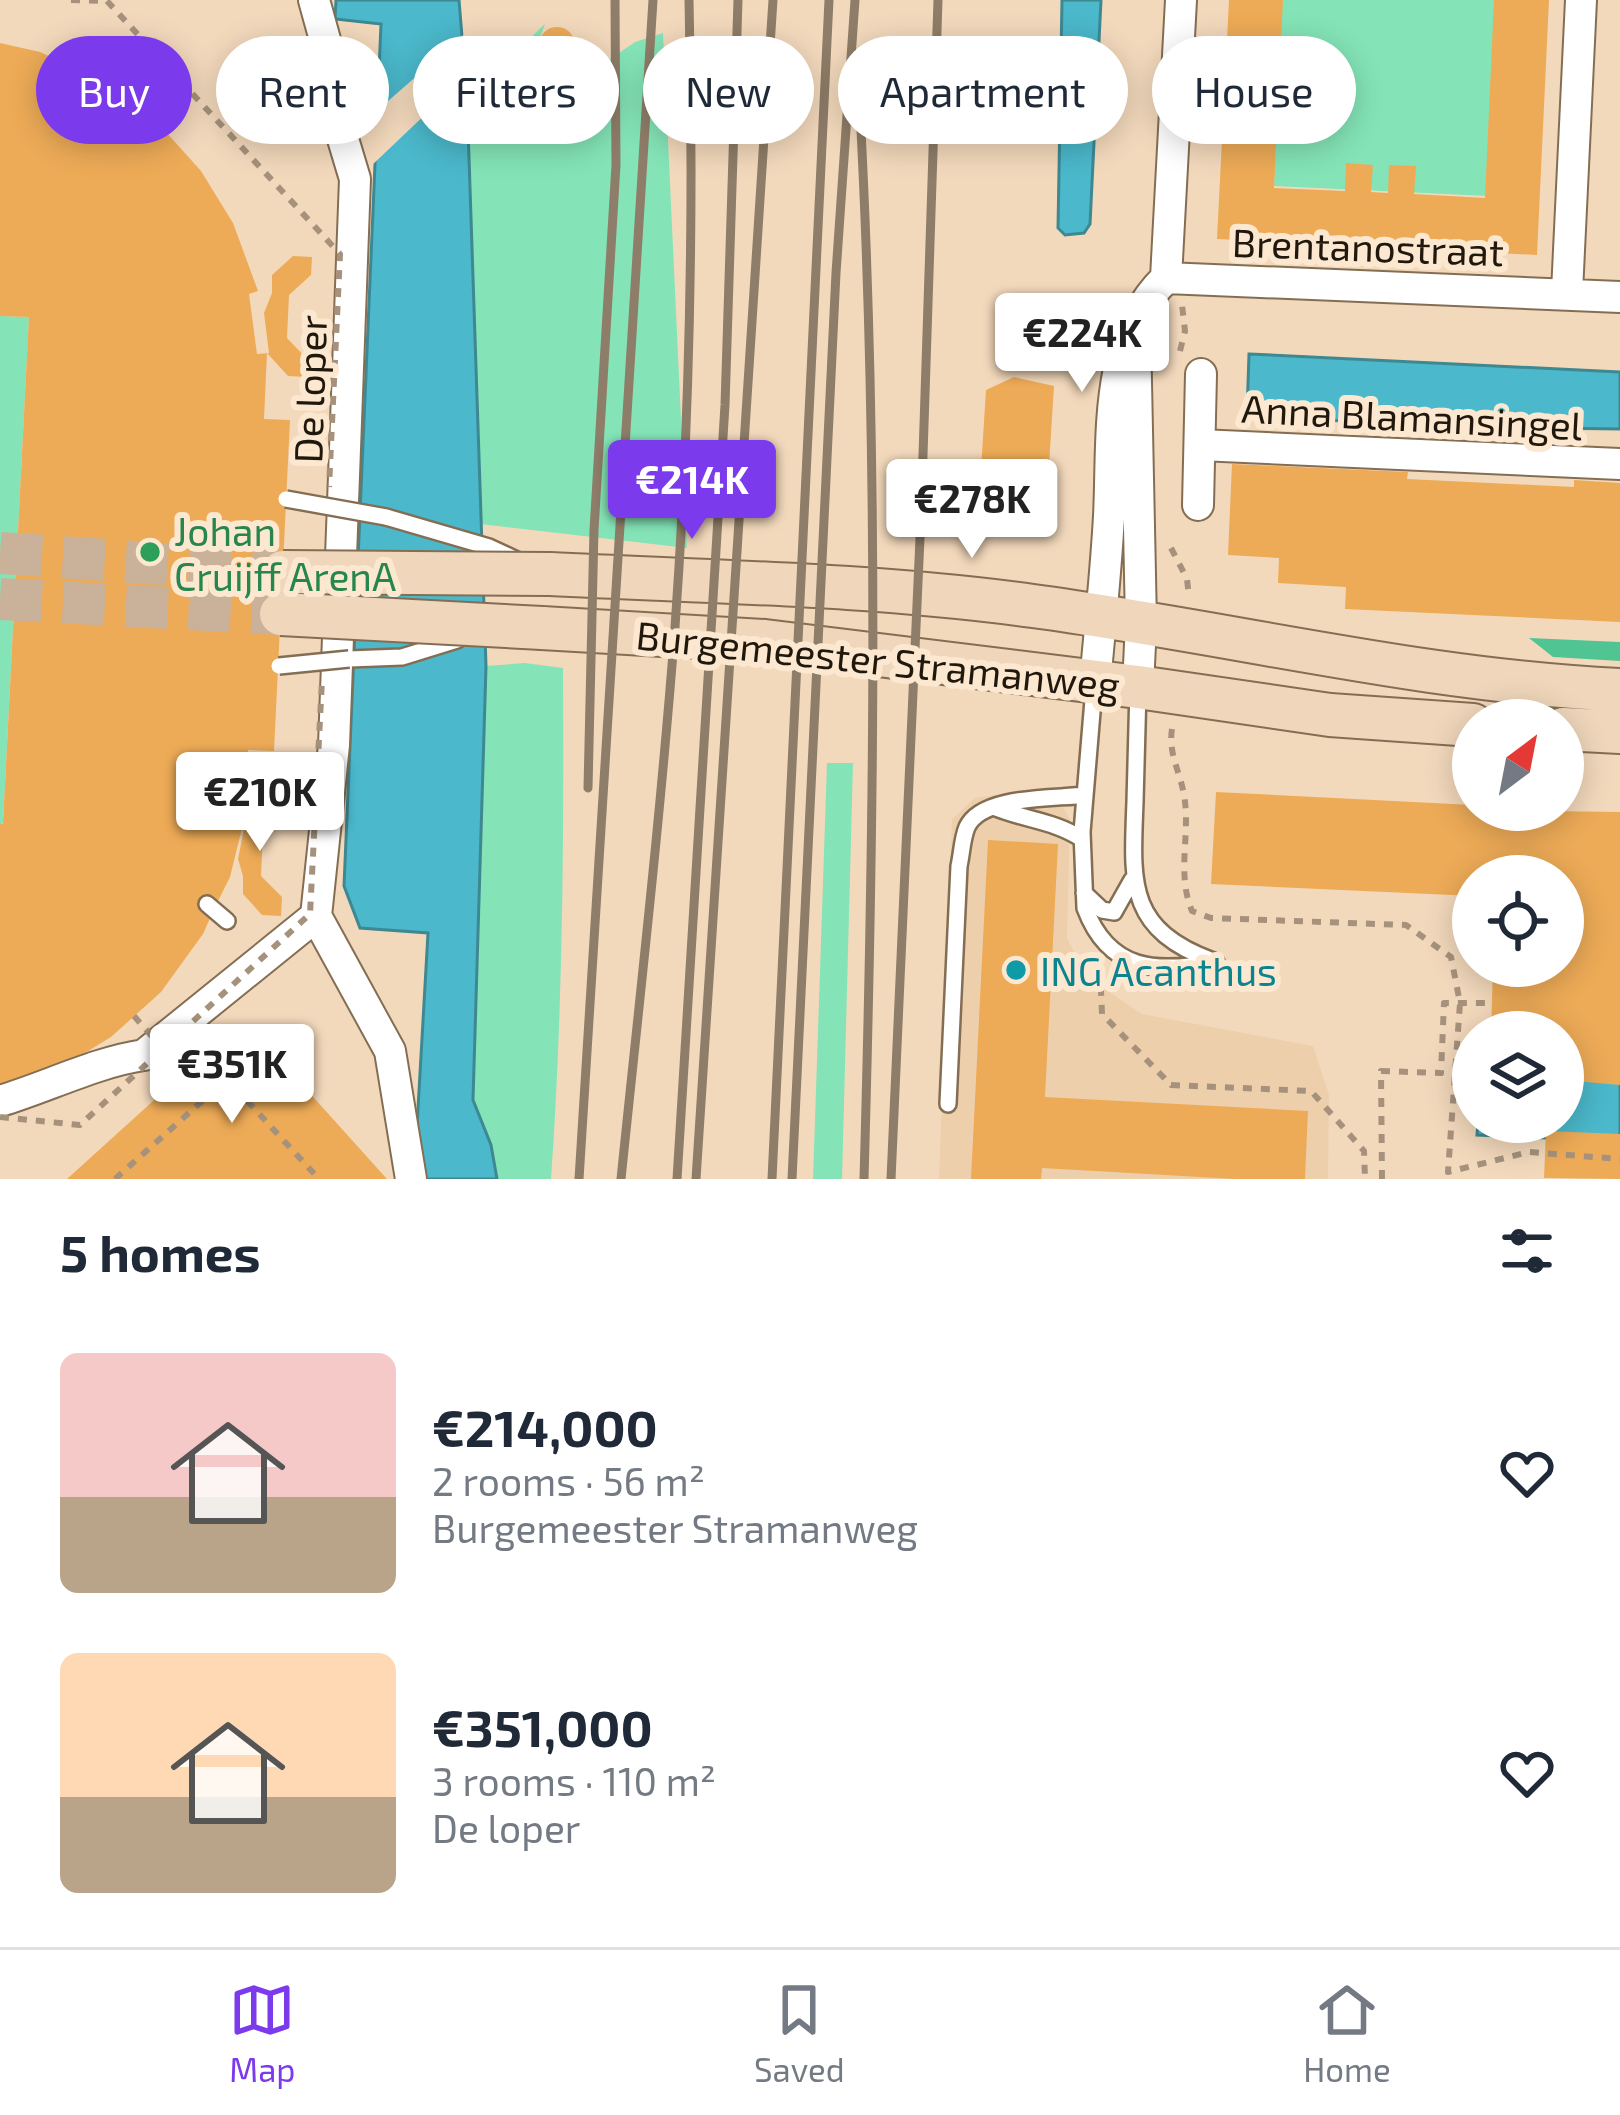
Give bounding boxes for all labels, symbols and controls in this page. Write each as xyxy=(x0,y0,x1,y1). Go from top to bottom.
chip: Buy xyxy=(36,36,192,144)
chip: Rent xyxy=(216,36,389,144)
chip: Filters xyxy=(413,36,619,144)
chip: New xyxy=(643,36,814,144)
chip: Apartment xyxy=(838,36,1128,144)
chip: House xyxy=(1152,36,1356,144)
street label: Brentanostraat xyxy=(1231,218,1505,274)
pin: €224K xyxy=(998,293,1166,395)
text: €224K xyxy=(1022,308,1142,355)
street label: De loper xyxy=(283,314,335,464)
street label: Anna Blamansingel xyxy=(1240,384,1584,448)
pin: €214K xyxy=(608,440,776,542)
text: €214K xyxy=(635,455,749,502)
pin: €278K xyxy=(888,459,1056,561)
text: €278K xyxy=(913,474,1031,521)
place label: Johan Cruijff ArenA xyxy=(174,507,396,599)
marker: Johan Cruijff ArenA xyxy=(137,539,163,565)
street label: Burgemeester Stramanweg xyxy=(634,610,1122,708)
north arrow xyxy=(1452,699,1584,831)
map controls xyxy=(1452,699,1584,1143)
pin: €210K xyxy=(176,752,344,854)
text: €210K xyxy=(203,767,317,814)
button: locate xyxy=(1452,855,1584,987)
place label: ING Acanthus xyxy=(1040,947,1277,994)
marker: ING Acanthus xyxy=(1003,957,1029,983)
button: layers xyxy=(1452,1011,1584,1143)
pin: €351K xyxy=(148,1024,316,1126)
text: €351K xyxy=(177,1039,287,1086)
icon: filters xyxy=(1494,1218,1560,1284)
text: 5 homes xyxy=(60,1221,261,1282)
text: €214,000 xyxy=(432,1396,658,1457)
icon: home xyxy=(156,1401,300,1545)
icon: heart xyxy=(1494,1440,1560,1506)
text: 2 rooms · 56 m² xyxy=(432,1457,705,1504)
text: Burgemeester Stramanweg xyxy=(432,1504,918,1551)
text: €351,000 xyxy=(432,1696,653,1757)
icon: home xyxy=(156,1701,300,1845)
icon: heart xyxy=(1494,1740,1560,1806)
text: 3 rooms · 110 m² xyxy=(432,1757,716,1804)
text: De loper xyxy=(432,1804,580,1851)
tab: Map xyxy=(229,1977,296,2089)
tab: Saved xyxy=(754,1977,845,2089)
tab: Home xyxy=(1303,1977,1391,2089)

